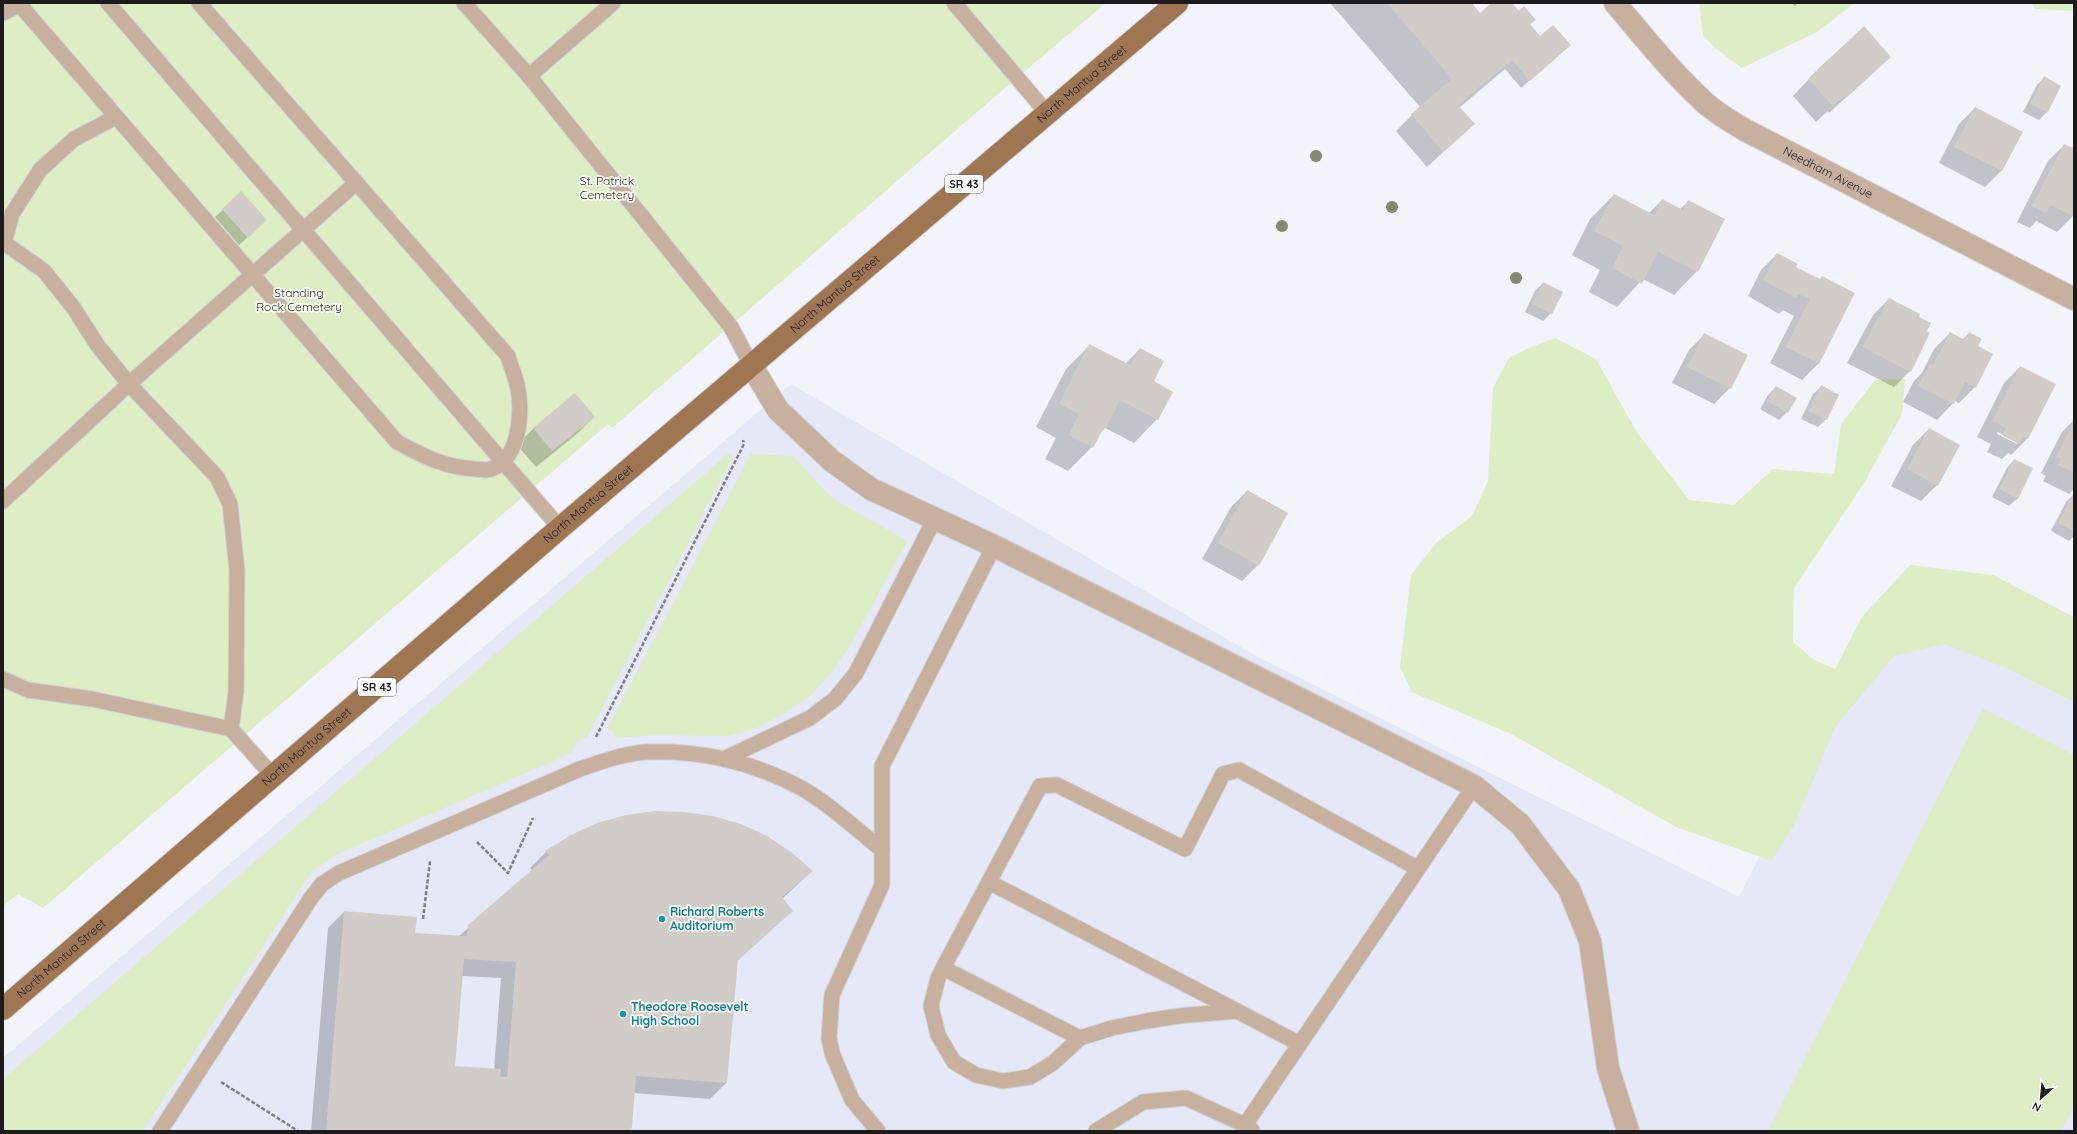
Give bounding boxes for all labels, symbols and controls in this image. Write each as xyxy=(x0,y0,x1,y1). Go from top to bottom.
street label: North Mantua Street xyxy=(1033,41,1129,126)
street label: Needham Avenue xyxy=(1781,143,1876,201)
park label: St. Patrick Cemetery xyxy=(580,173,634,202)
road number: SR 43 xyxy=(945,175,983,193)
street label: North Mantua Street xyxy=(787,251,883,336)
park label: Standing Rock Cemetery xyxy=(256,285,342,314)
street label: North Mantua Street xyxy=(540,461,636,546)
road number: SR 43 xyxy=(358,678,396,696)
street label: North Mantua Street xyxy=(258,704,354,789)
place label: Richard Roberts Auditorium xyxy=(670,904,764,933)
marker: Richard Roberts Auditorium xyxy=(657,914,667,924)
street label: North Mantua Street xyxy=(13,916,109,1001)
place label: Theodore Roosevelt High School xyxy=(631,999,748,1028)
marker: Theodore Roosevelt High School xyxy=(618,1009,628,1019)
north arrow xyxy=(2021,1078,2061,1118)
text: N xyxy=(2030,1099,2043,1115)

